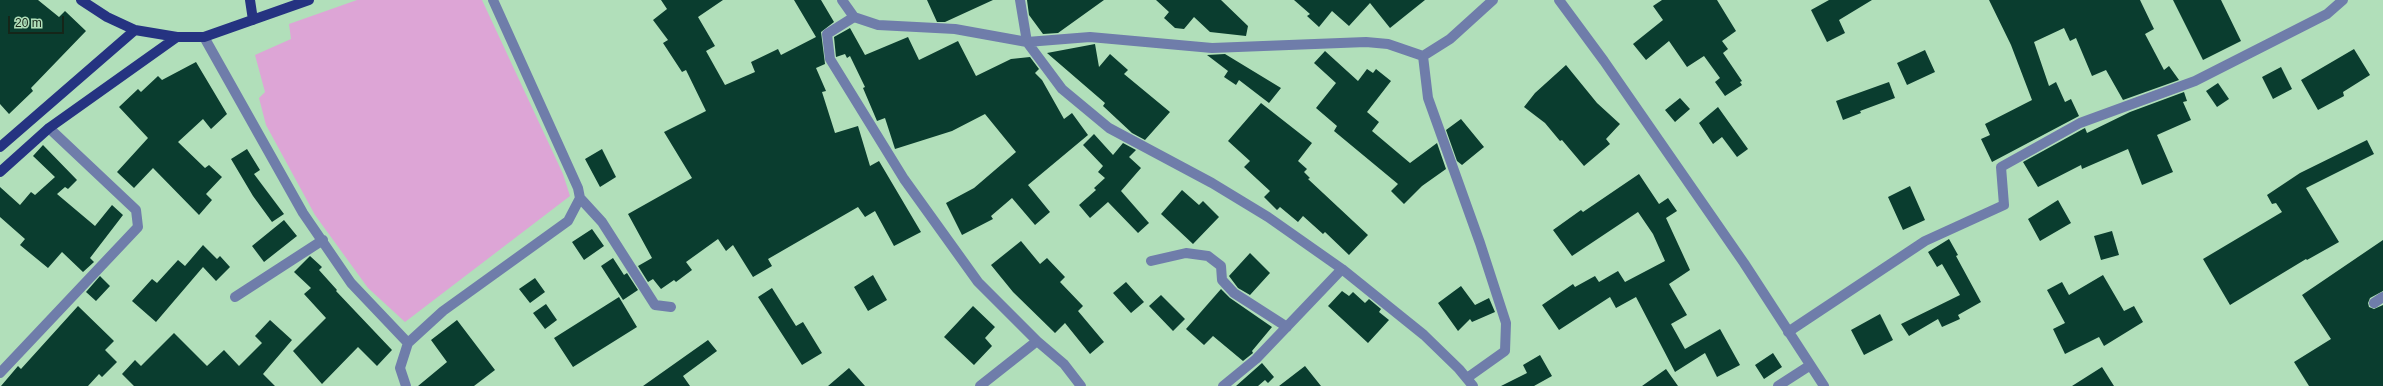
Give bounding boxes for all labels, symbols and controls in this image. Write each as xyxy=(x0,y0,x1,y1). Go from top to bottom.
scale bar xyxy=(10,8,66,34)
text: 20 m xyxy=(15,16,42,30)

